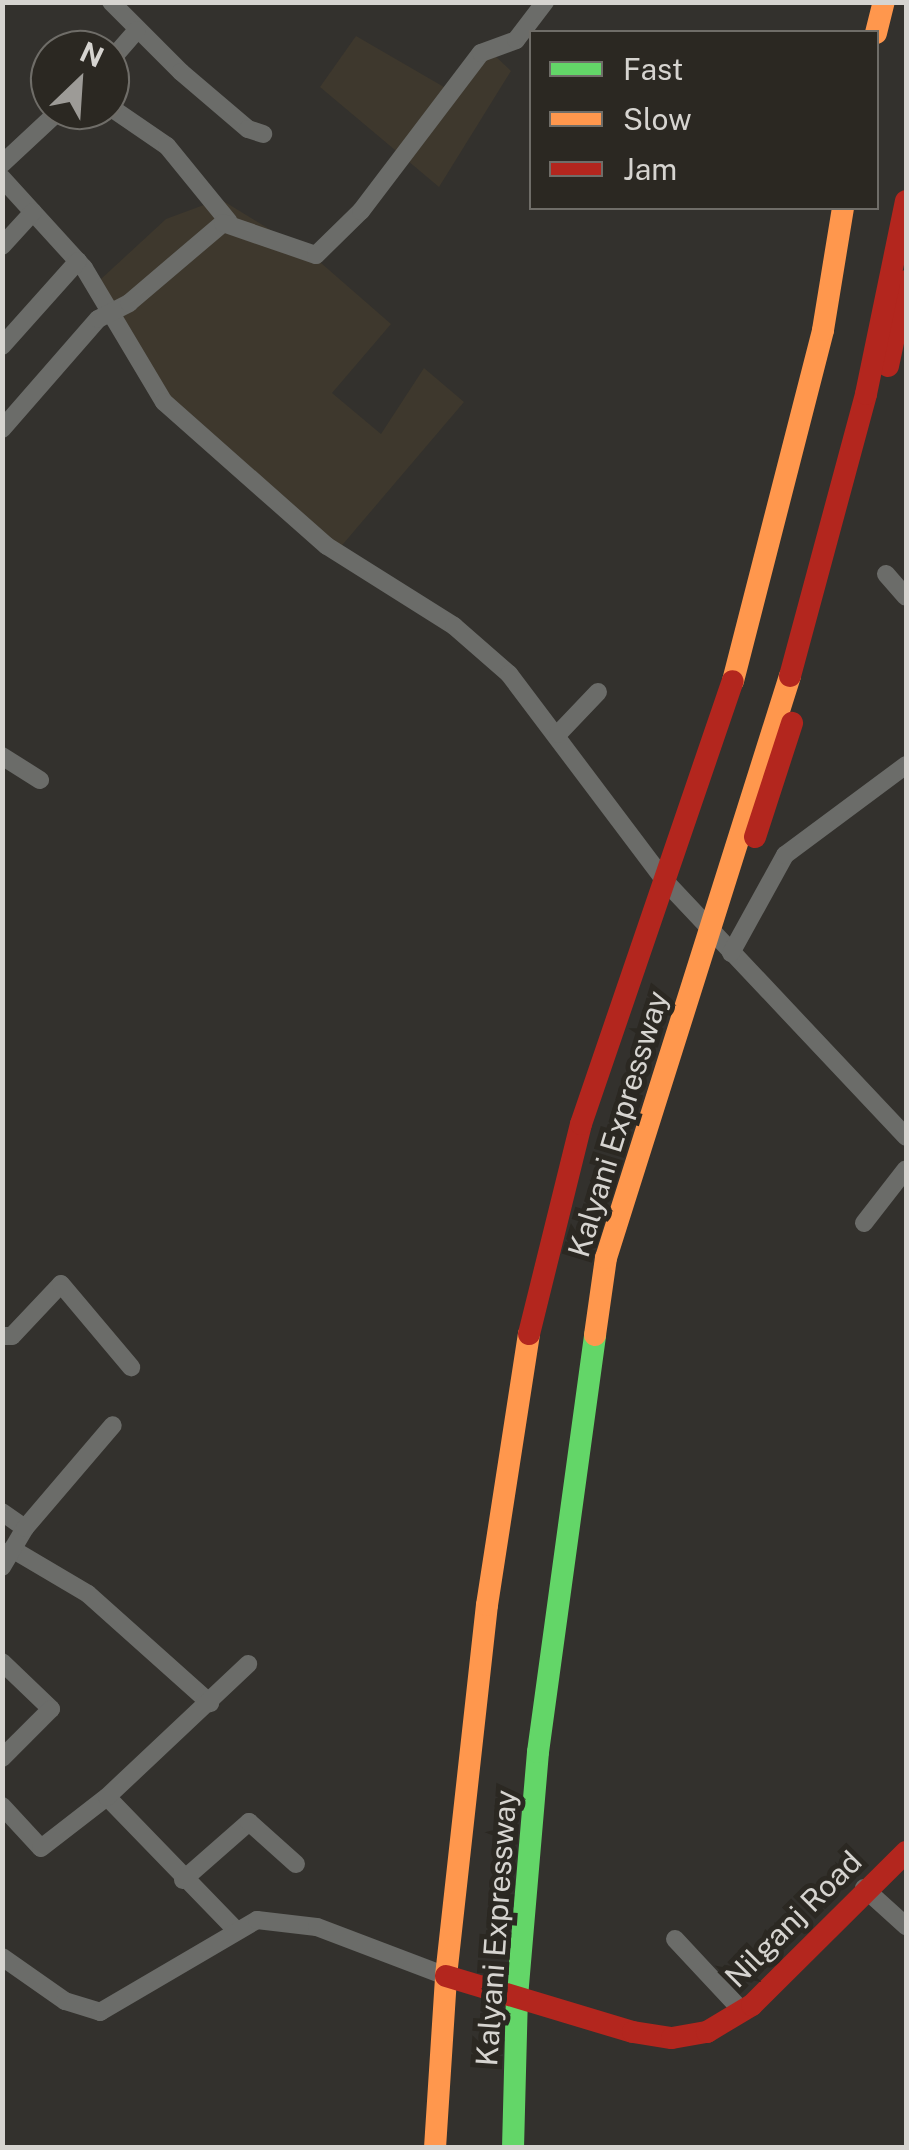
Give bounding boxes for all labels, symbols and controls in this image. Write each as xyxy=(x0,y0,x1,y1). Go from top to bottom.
north arrow xyxy=(30,30,130,130)
legend xyxy=(529,30,879,210)
text: N xyxy=(75,35,109,74)
text: Fast xyxy=(623,51,683,87)
text: Slow xyxy=(623,101,692,137)
text: Jam xyxy=(623,151,677,187)
street label: Kalyani Expressway xyxy=(560,987,676,1261)
street label: Kalyani Expressway xyxy=(468,1789,524,2067)
street label: Nilganj Road xyxy=(717,1843,869,1995)

